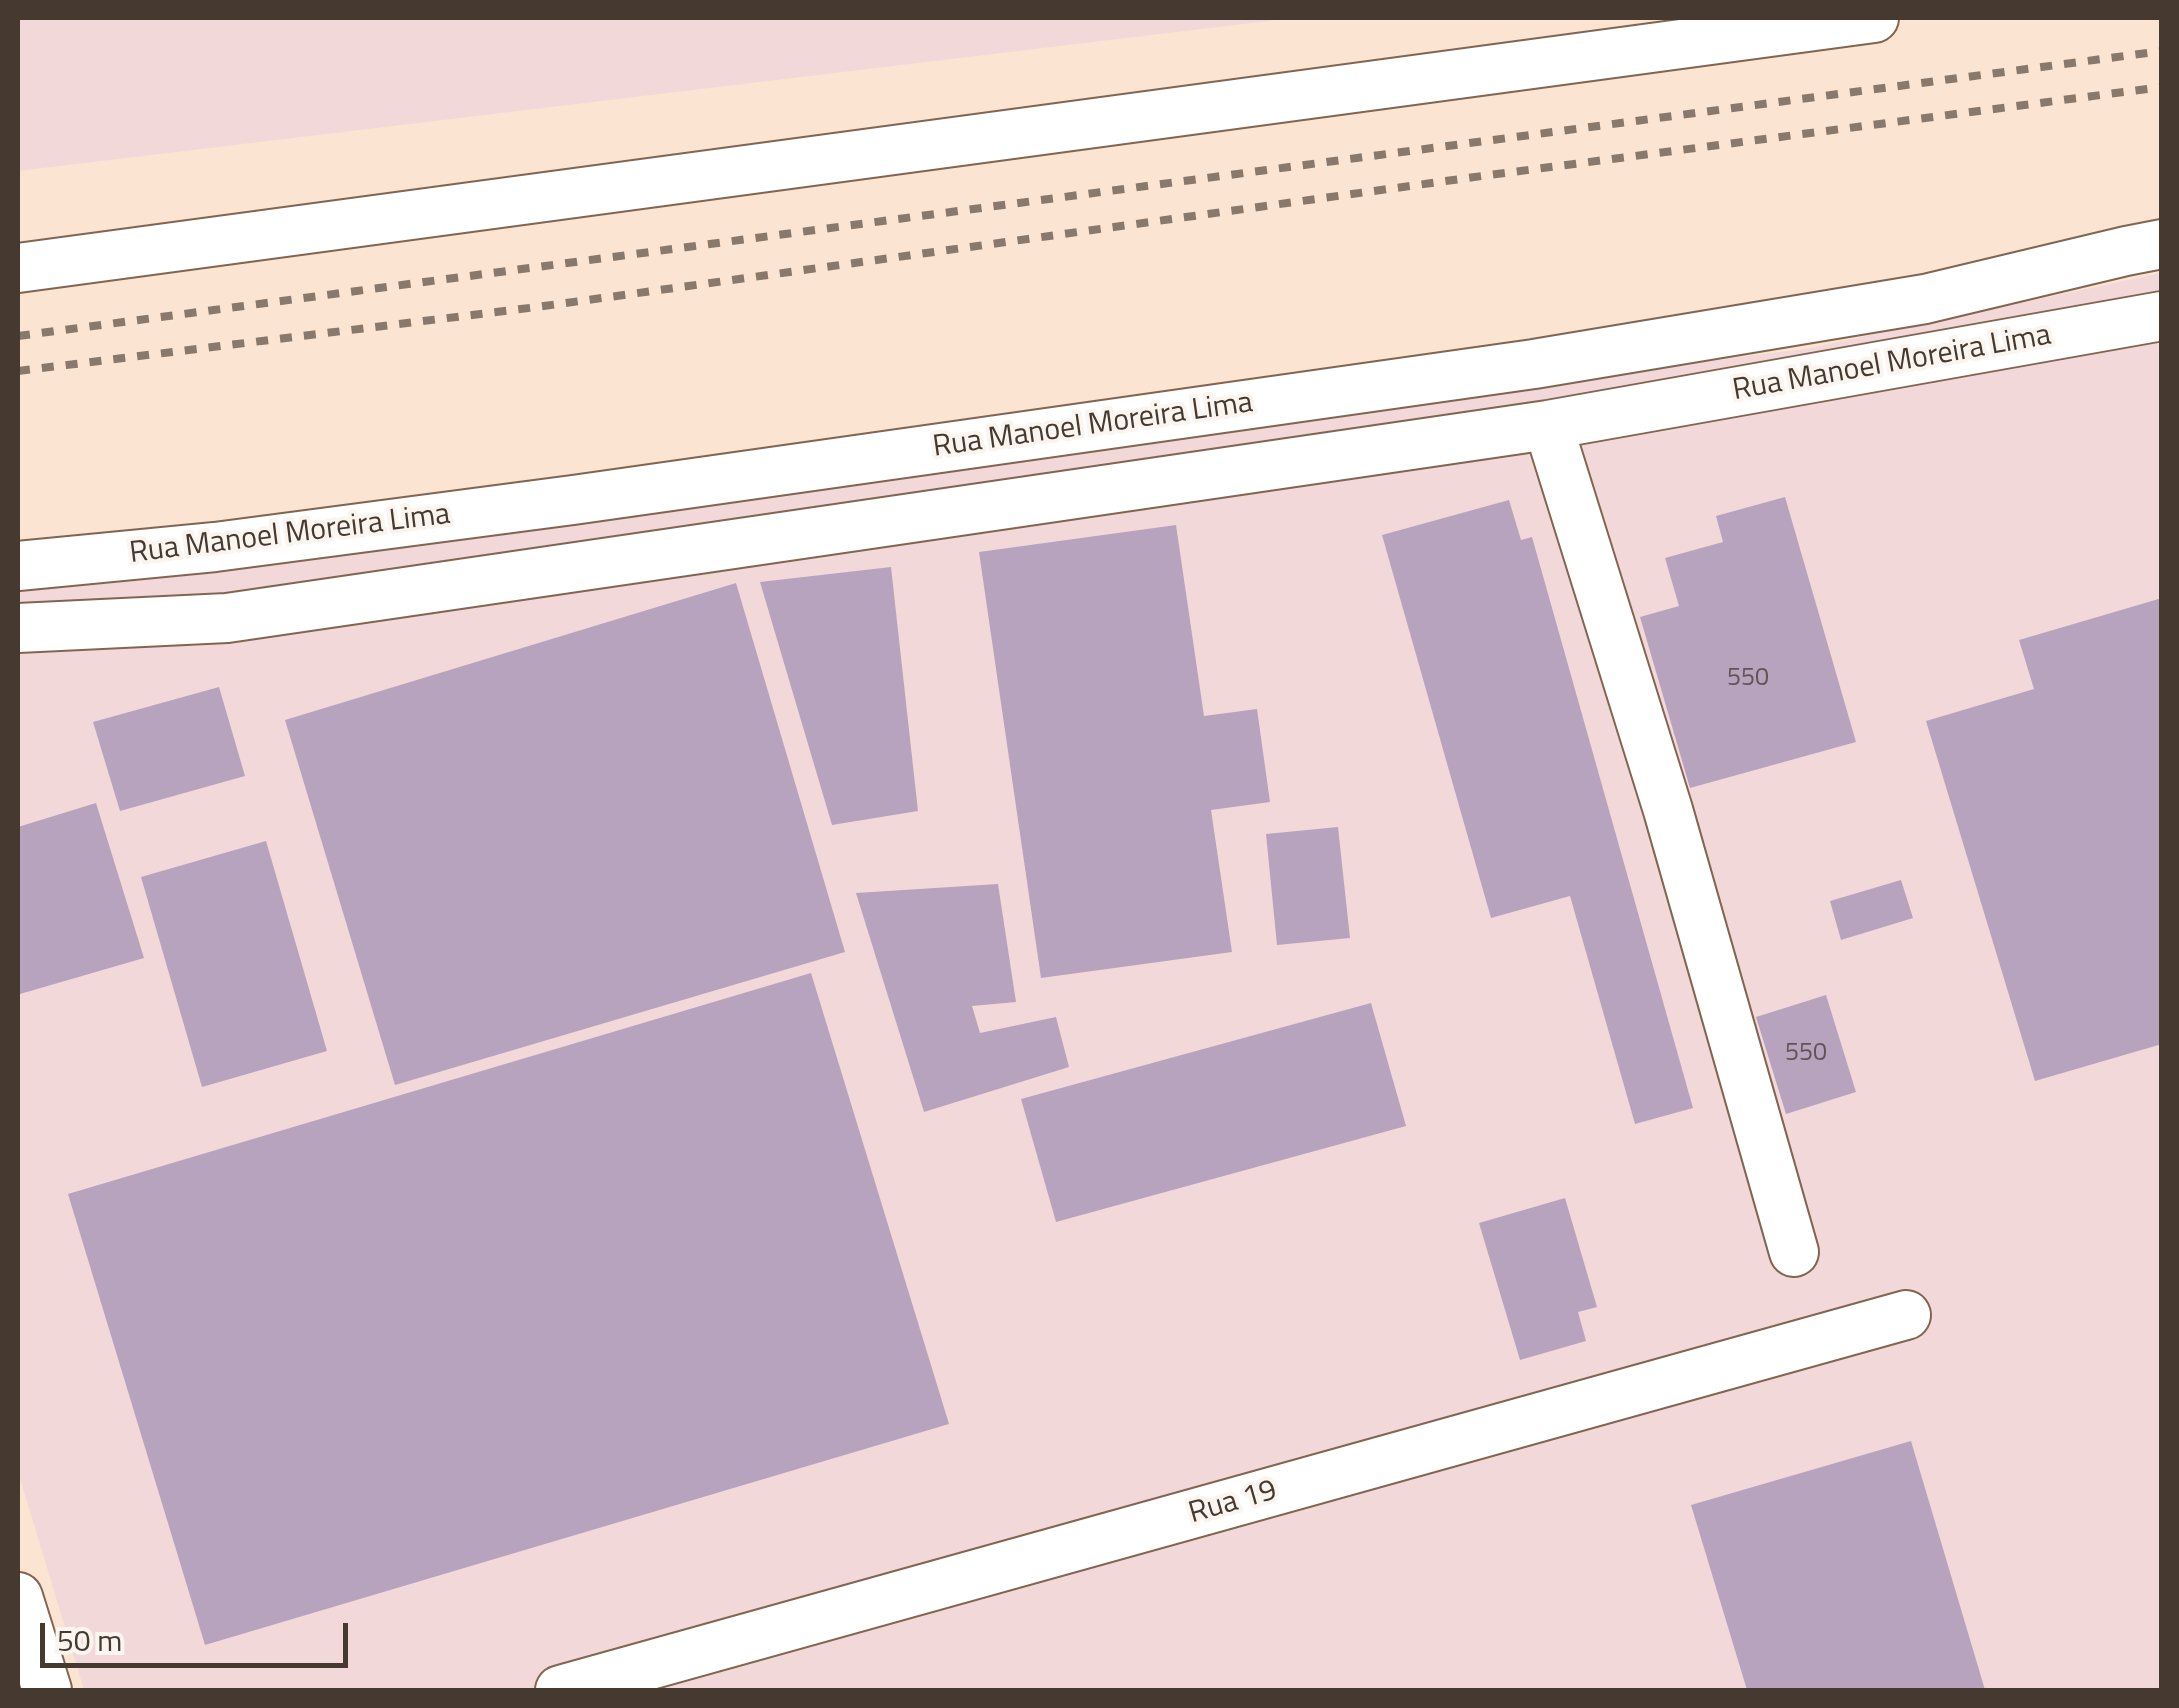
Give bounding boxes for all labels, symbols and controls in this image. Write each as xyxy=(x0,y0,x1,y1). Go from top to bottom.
street label: Rua Manoel Moreira Lima xyxy=(1730,318,2054,410)
street label: Rua Manoel Moreira Lima xyxy=(931,386,1255,466)
street label: Rua Manoel Moreira Lima xyxy=(128,497,452,573)
house number: 550 xyxy=(1727,664,1769,694)
house number: 550 xyxy=(1785,1039,1827,1069)
street label: Rua 19 xyxy=(1185,1473,1281,1533)
scale bar xyxy=(45,1603,352,1665)
text: 50 m xyxy=(57,1617,122,1663)

